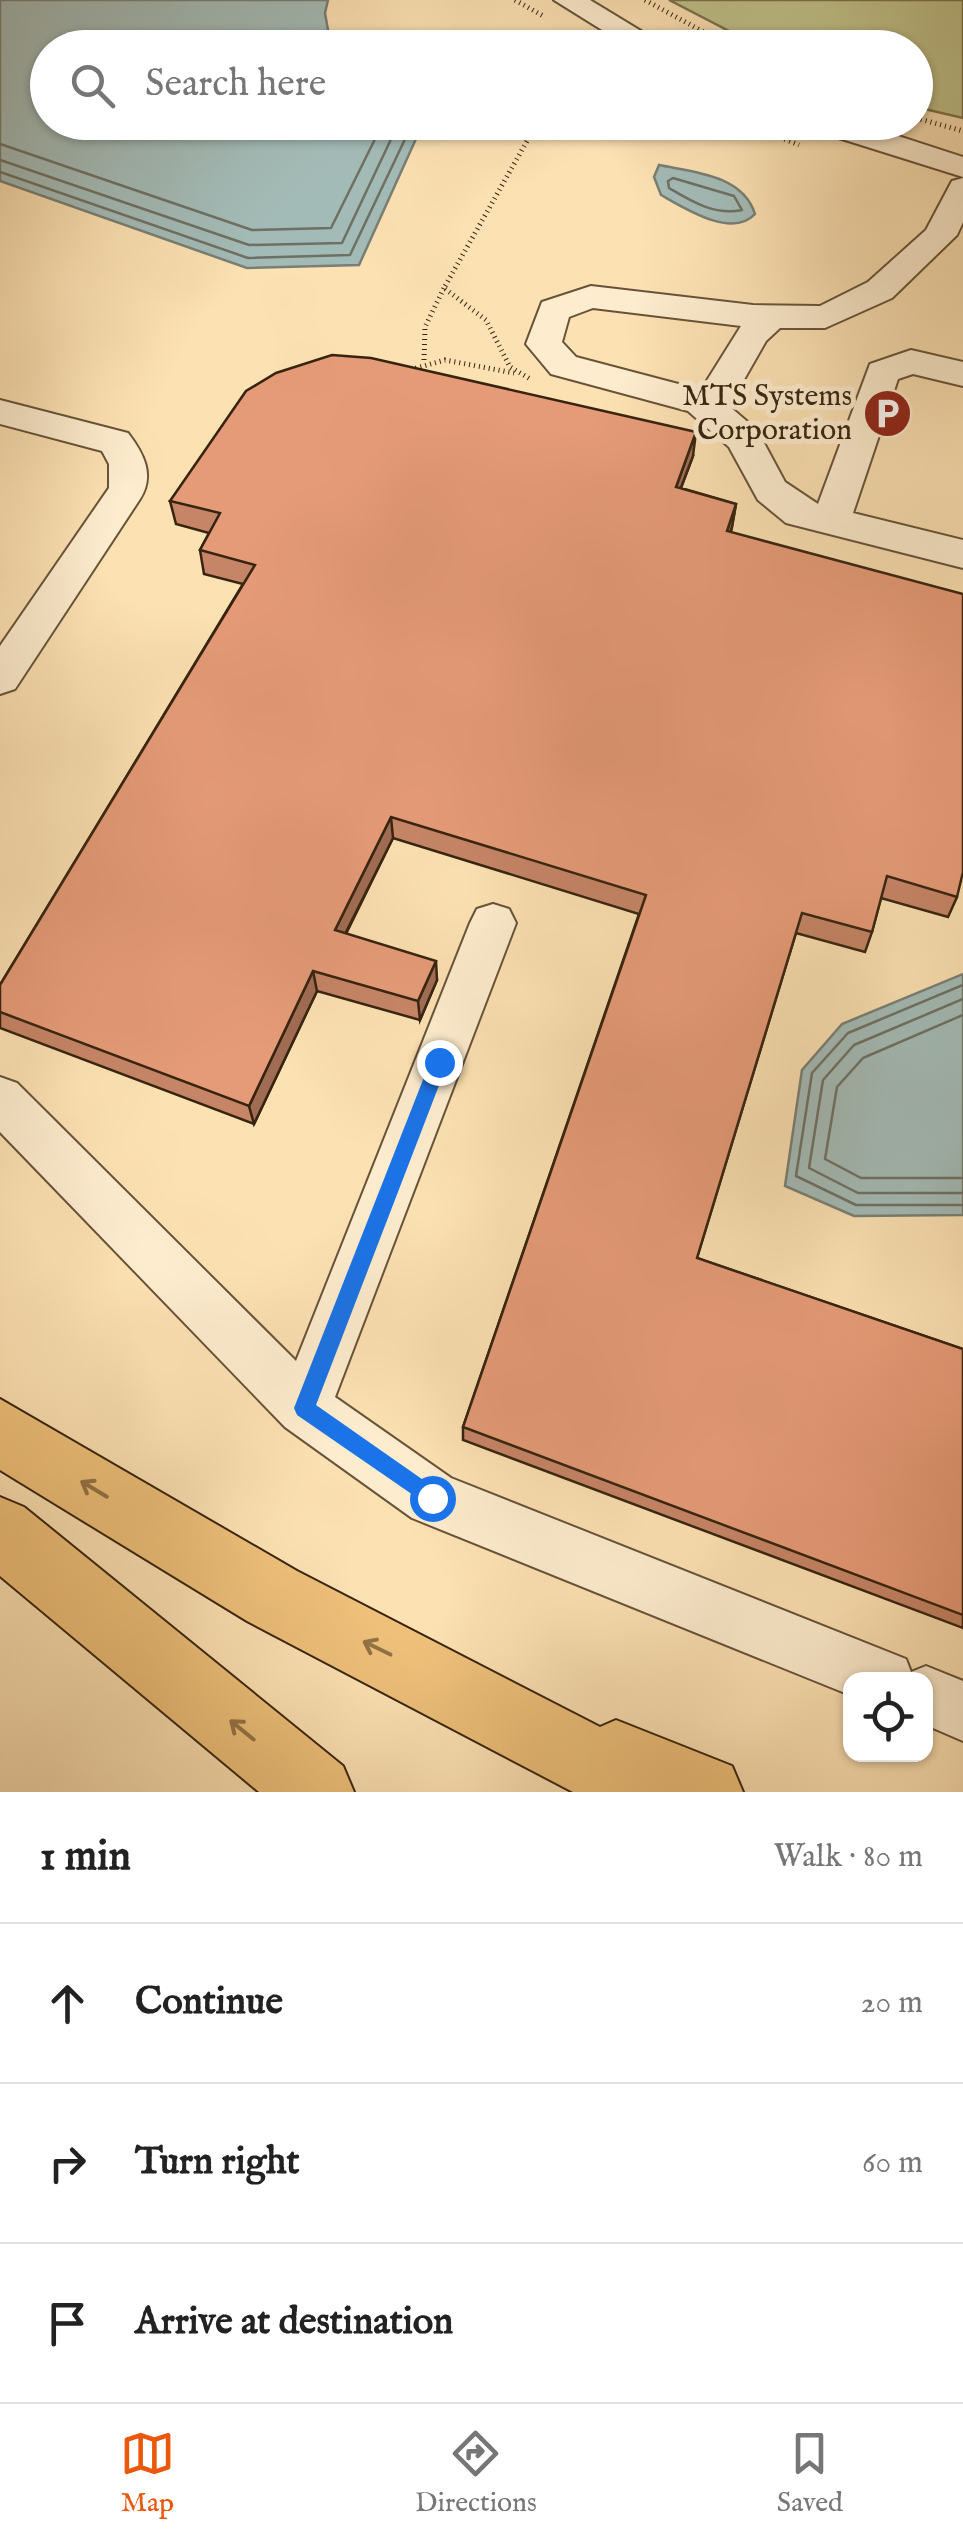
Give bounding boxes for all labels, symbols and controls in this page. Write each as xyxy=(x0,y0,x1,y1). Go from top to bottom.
search box xyxy=(30,30,933,140)
icon: search xyxy=(65,58,120,113)
text: Search here xyxy=(145,61,326,109)
place label: MTS Systems Corporation xyxy=(682,378,852,450)
parking icon: MTS Systems Corporation xyxy=(861,388,913,440)
route end xyxy=(417,1040,463,1086)
route start xyxy=(410,1476,456,1522)
one-way arrow xyxy=(80,1479,109,1499)
one-way arrow xyxy=(363,1638,393,1657)
map controls xyxy=(843,1672,933,1762)
button: locate xyxy=(843,1672,933,1762)
one-way arrow xyxy=(229,1719,255,1741)
text: 1 min xyxy=(40,1831,131,1884)
text: Walk · 80 m xyxy=(774,1837,923,1878)
icon: ahead xyxy=(40,1976,95,2031)
text: Continue xyxy=(135,1979,283,2027)
text: 20 m xyxy=(861,1983,923,2024)
icon: right xyxy=(40,2136,95,2191)
text: Turn right xyxy=(135,2139,299,2187)
text: 60 m xyxy=(862,2143,923,2184)
icon: arrive xyxy=(40,2296,95,2351)
text: Arrive at destination xyxy=(135,2299,453,2347)
tab: Map xyxy=(120,2426,175,2521)
tab: Directions xyxy=(415,2426,537,2521)
tab: Saved xyxy=(777,2426,843,2521)

